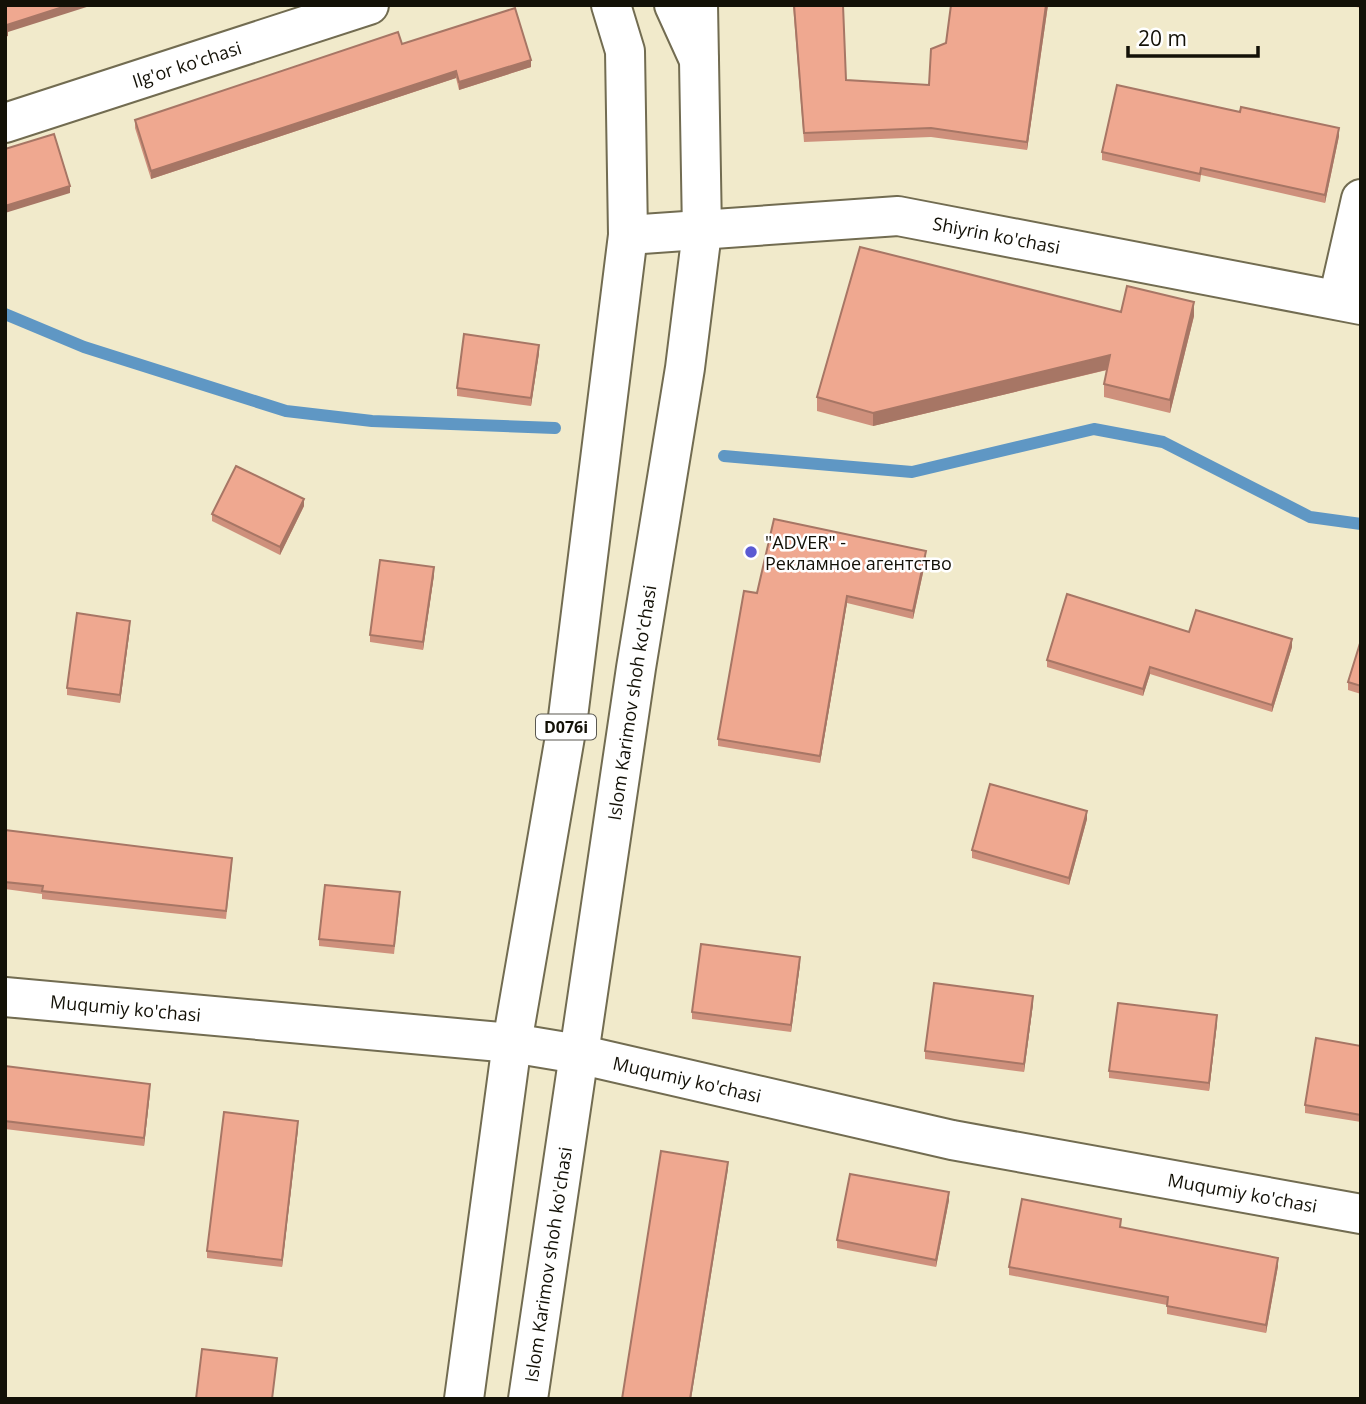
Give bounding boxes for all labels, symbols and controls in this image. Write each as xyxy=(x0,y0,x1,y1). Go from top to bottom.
scale bar xyxy=(1128,14,1258,58)
text: 20 m xyxy=(1138,24,1187,52)
street label: Ilg'or ko'chasi xyxy=(129,35,244,93)
street label: Shiyrin ko'chasi xyxy=(931,211,1062,259)
place label: "ADVER" - Рекламное агентство xyxy=(765,530,952,575)
marker: "ADVER" - Рекламное агентство xyxy=(743,544,759,560)
street label: Islom Karimov shoh ko'chasi xyxy=(602,583,661,822)
road number: D076i xyxy=(536,714,596,740)
street label: Muqumiy ko'chasi xyxy=(49,989,202,1027)
street label: Muqumiy ko'chasi xyxy=(611,1050,764,1108)
street label: Islom Karimov shoh ko'chasi xyxy=(519,1145,577,1384)
street label: Muqumiy ko'chasi xyxy=(1166,1167,1319,1218)

